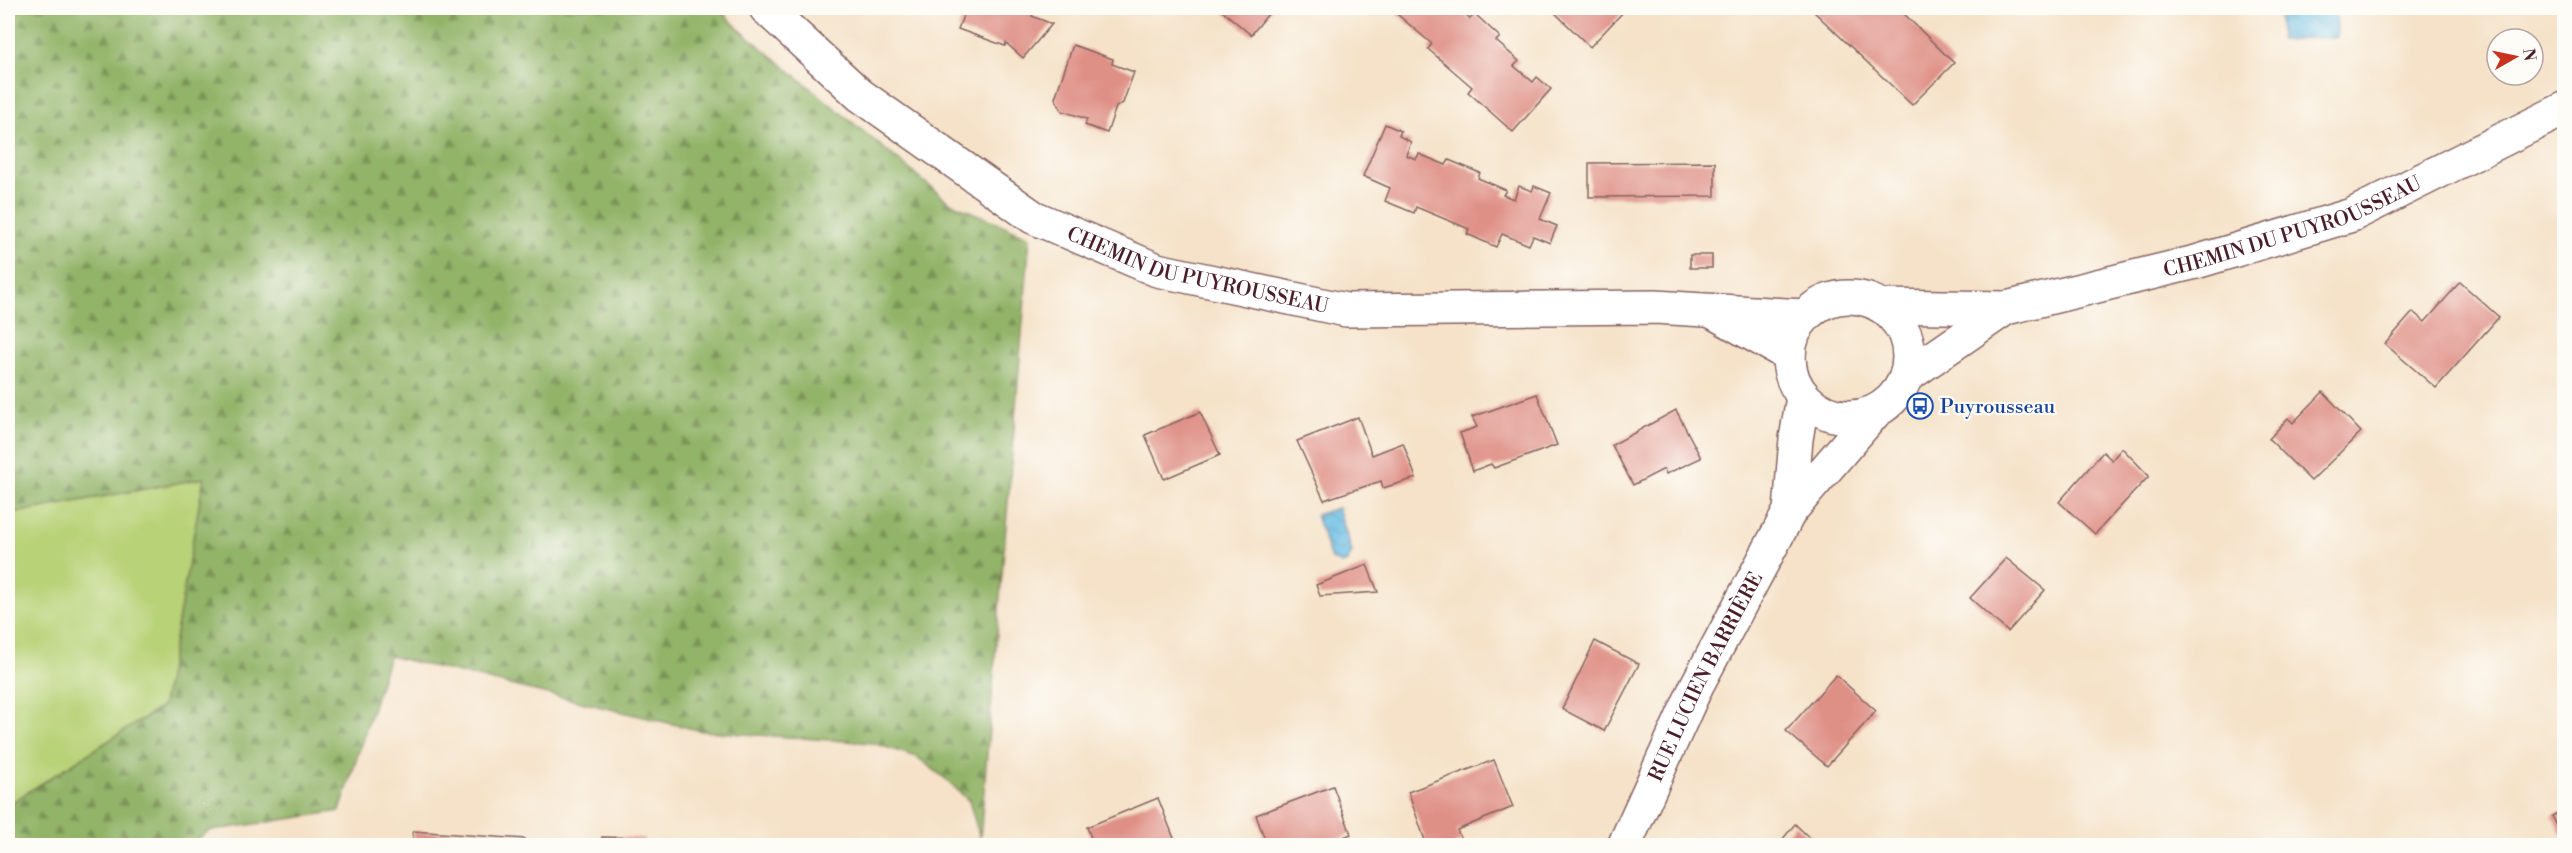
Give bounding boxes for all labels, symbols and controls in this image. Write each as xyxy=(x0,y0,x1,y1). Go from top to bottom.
north arrow xyxy=(2485,27,2545,87)
text: N xyxy=(2518,47,2540,63)
street label: CHEMIN DU PUYROUSSEAU xyxy=(2161,171,2426,283)
street label: CHEMIN DU PUYROUSSEAU xyxy=(1063,222,1331,320)
bus stop icon: Puyrousseau xyxy=(1905,391,1935,421)
place label: Puyrousseau xyxy=(1940,395,2056,420)
street label: RUE LUCIEN BARRIÈRE xyxy=(1644,568,1769,786)

